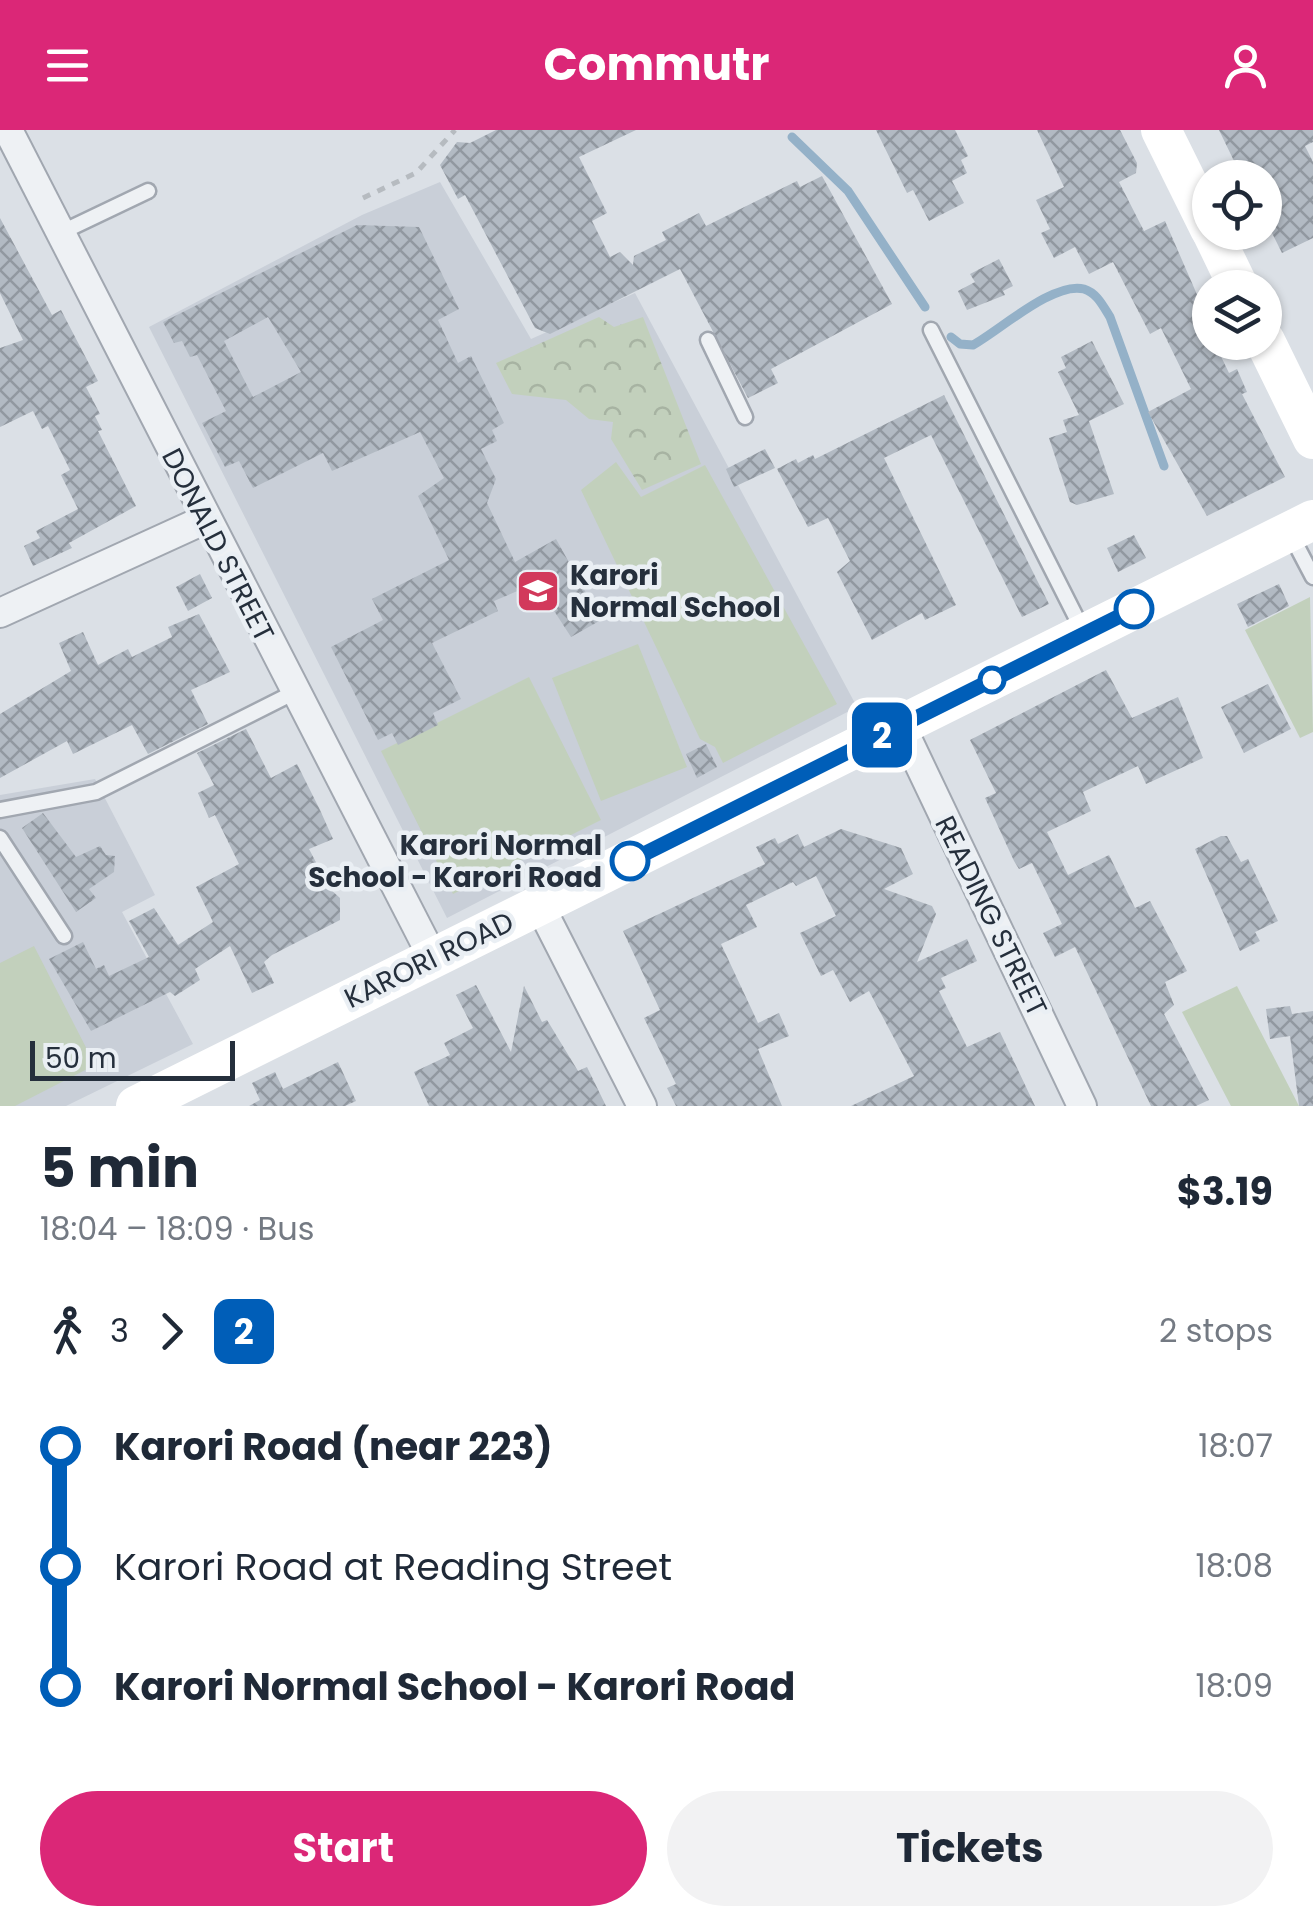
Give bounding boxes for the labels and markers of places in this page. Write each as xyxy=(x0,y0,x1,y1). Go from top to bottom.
place label: Karori Normal School xyxy=(570,556,781,627)
school or university icon: Karori Normal School xyxy=(515,568,561,614)
unlabelled marker xyxy=(1115,590,1153,628)
unlabelled marker xyxy=(979,667,1005,693)
place label: Karori Normal School - Karori Road xyxy=(308,826,602,897)
marker: Karori Normal School - Karori Road xyxy=(611,842,649,880)

